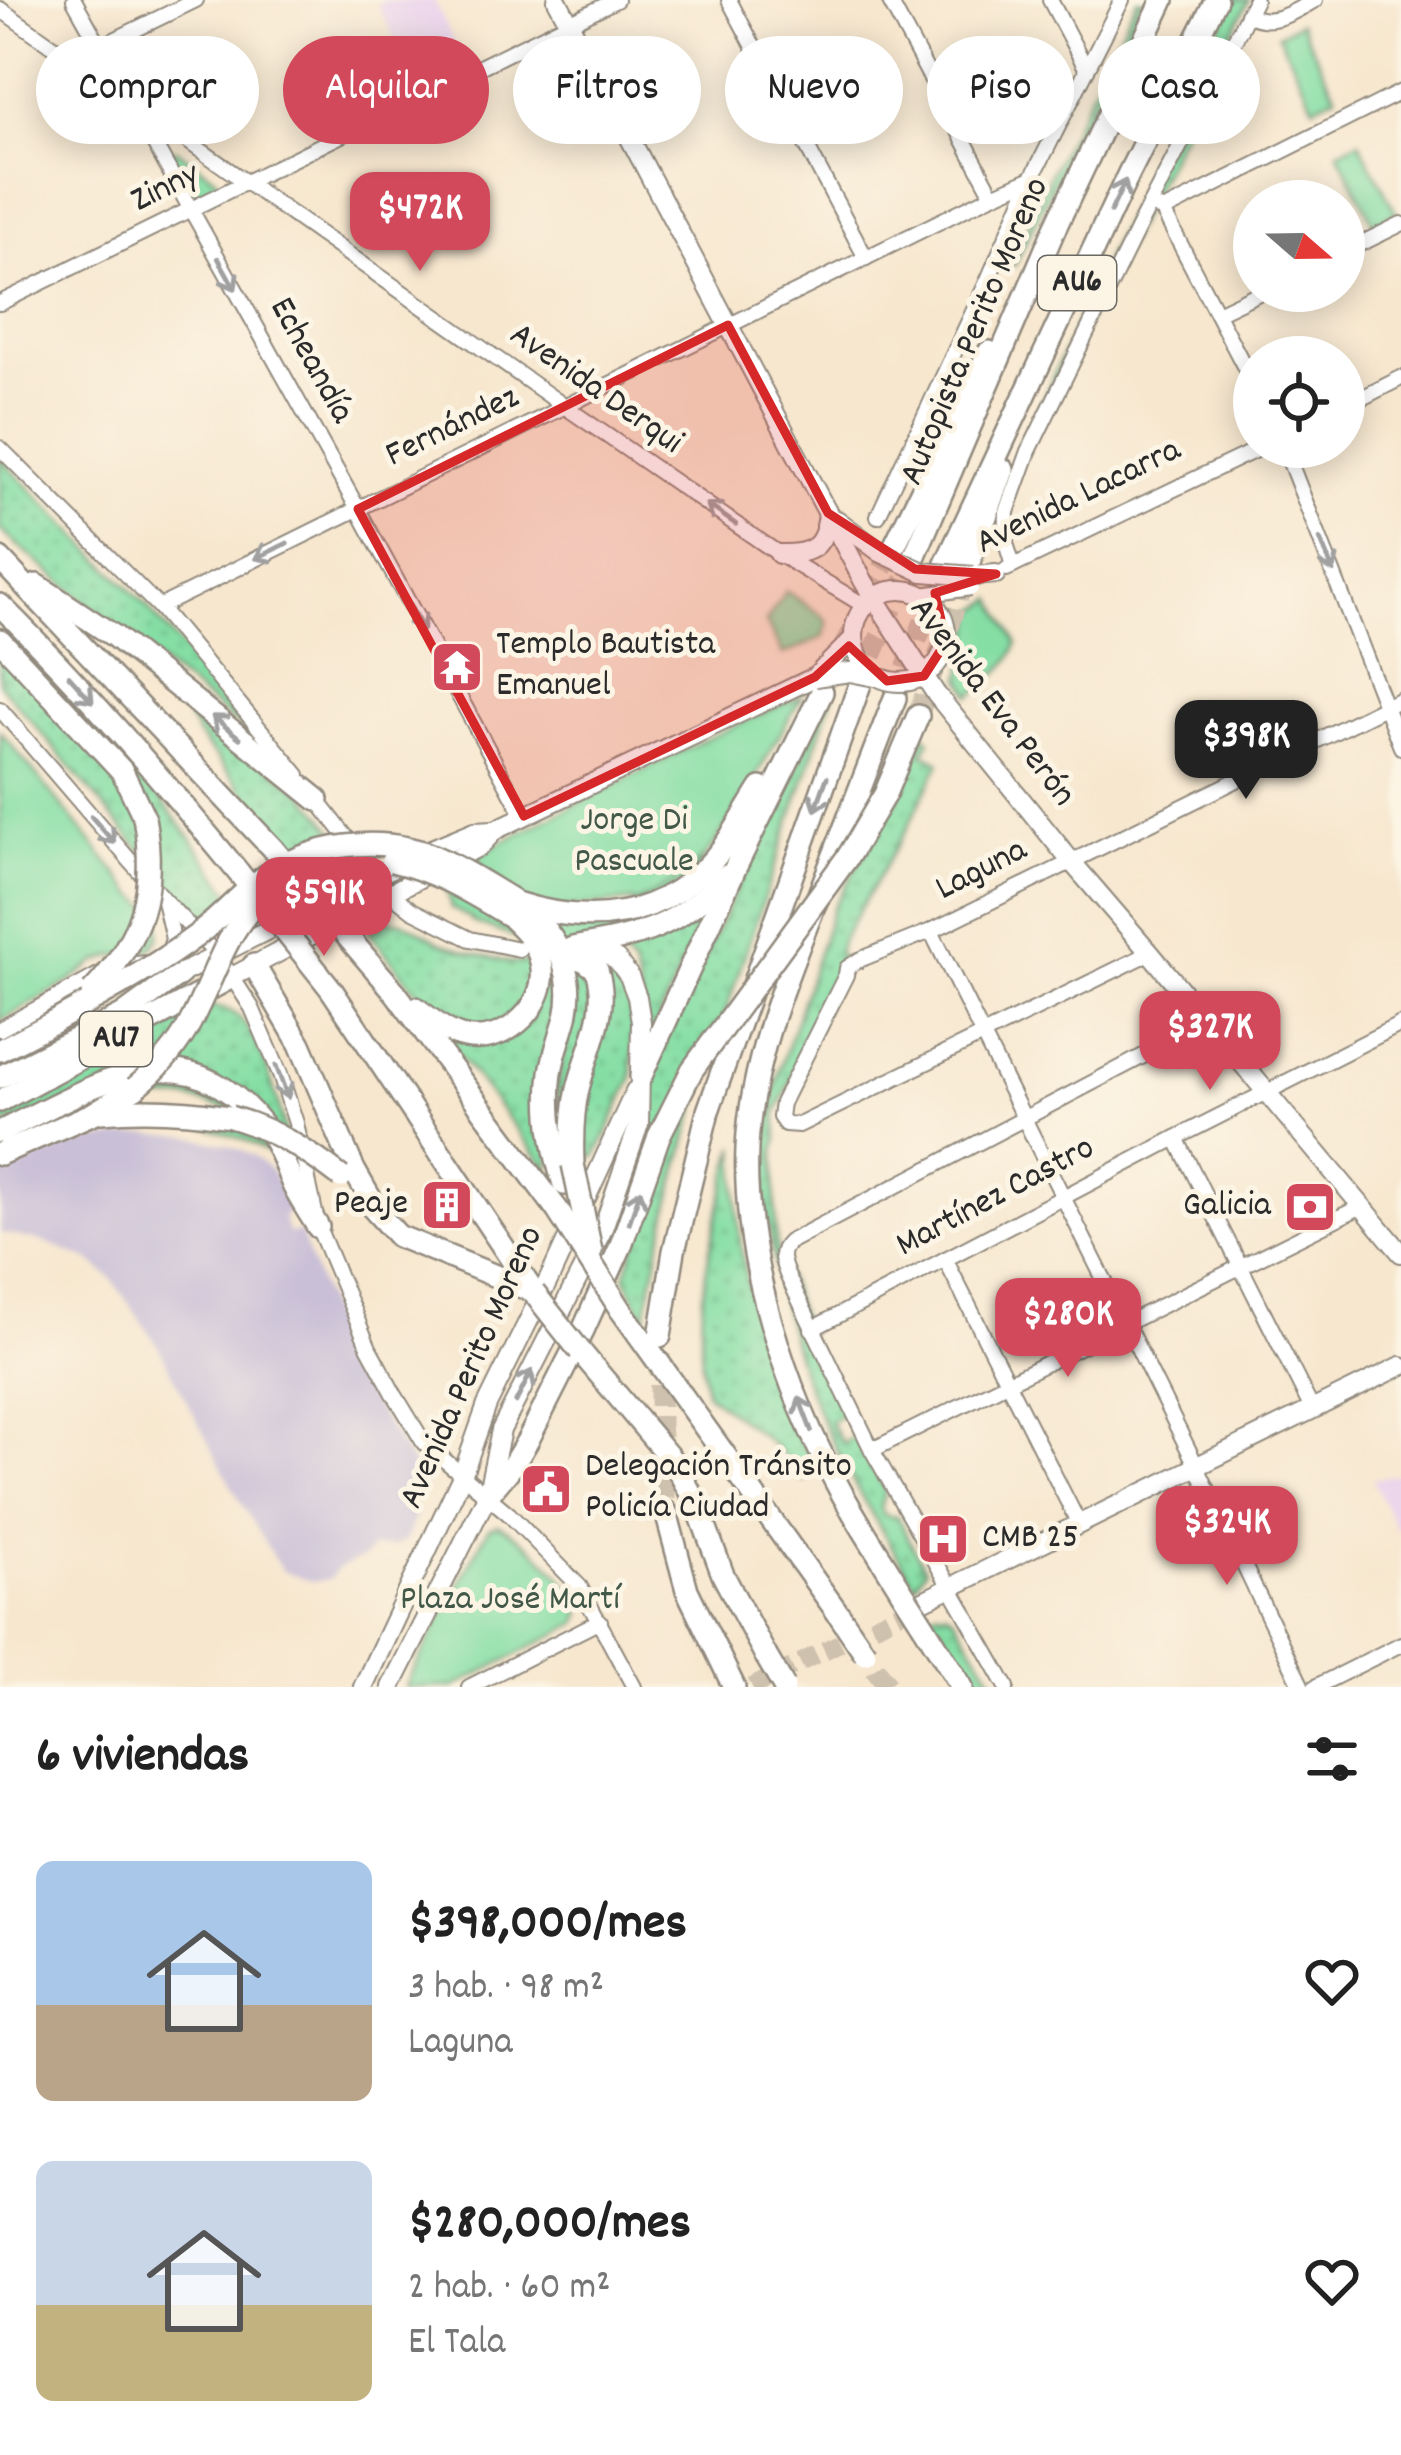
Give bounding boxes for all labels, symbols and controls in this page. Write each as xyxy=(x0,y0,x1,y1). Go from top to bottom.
chip: Comprar xyxy=(36,36,259,144)
chip: Alquilar xyxy=(283,36,489,144)
chip: Filtros xyxy=(513,36,701,144)
chip: Nuevo xyxy=(725,36,903,144)
chip: Piso xyxy=(927,36,1074,144)
chip: Casa xyxy=(1098,36,1260,144)
street label: Zinny xyxy=(123,150,210,228)
street label: Autopista Perito Moreno xyxy=(888,170,1064,494)
pin: $472K xyxy=(336,172,504,274)
one-way arrow xyxy=(1108,179,1130,215)
north arrow xyxy=(1233,180,1365,312)
map controls xyxy=(1233,180,1365,468)
text: $472K xyxy=(377,183,463,238)
one-way arrow xyxy=(216,255,239,290)
road number: AU6 xyxy=(1038,256,1116,310)
street label: Echeandía xyxy=(254,288,367,435)
street label: Avenida Derqui xyxy=(497,311,693,469)
button: locate xyxy=(1233,336,1365,468)
street label: Fernández xyxy=(377,373,529,483)
street label: Avenida Lacarra xyxy=(968,425,1191,570)
one-way arrow xyxy=(705,502,739,527)
one-way arrow xyxy=(1318,536,1339,573)
one-way arrow xyxy=(254,541,289,564)
street label: Avenida Eva Perón xyxy=(895,587,1087,819)
one-way arrow xyxy=(404,597,427,632)
place label: Templo Bautista Emanuel xyxy=(496,620,716,713)
temple icon: Templo Bautista Emanuel xyxy=(429,639,485,695)
one-way arrow xyxy=(67,674,94,704)
pin: $398K xyxy=(1162,700,1330,802)
text: $398K xyxy=(1202,711,1290,766)
one-way arrow xyxy=(211,714,243,741)
one-way arrow xyxy=(809,775,830,812)
park label: Jorge Di Pascuale xyxy=(574,796,694,889)
one-way arrow xyxy=(89,815,116,845)
street label: Laguna xyxy=(927,825,1038,916)
pin: $591K xyxy=(240,857,408,959)
text: $591K xyxy=(283,868,365,923)
pin: $327K xyxy=(1126,991,1294,1093)
text: $327K xyxy=(1166,1002,1254,1057)
road number: AU7 xyxy=(80,1012,152,1066)
one-way arrow xyxy=(273,1063,294,1100)
street label: Martínez Castro xyxy=(887,1124,1105,1272)
building icon: Peaje xyxy=(419,1177,475,1233)
place label: Peaje xyxy=(334,1179,408,1231)
bank icon: Galicia xyxy=(1282,1179,1338,1235)
place label: Galicia xyxy=(1183,1181,1272,1233)
one-way arrow xyxy=(626,1188,647,1225)
street label: Avenida Perito Moreno xyxy=(387,1218,559,1518)
pin: $280K xyxy=(984,1278,1152,1380)
text: $280K xyxy=(1022,1289,1114,1344)
one-way arrow xyxy=(513,1368,536,1404)
one-way arrow xyxy=(792,1396,814,1433)
place label: Delegación Tránsito Policía Ciudad xyxy=(585,1442,852,1535)
public building icon: Delegación Tránsito Policía Ciudad xyxy=(518,1461,574,1517)
pin: $324K xyxy=(1143,1486,1311,1588)
text: $324K xyxy=(1183,1497,1271,1552)
hospital icon: CMB 25 xyxy=(915,1511,971,1567)
place label: CMB 25 xyxy=(982,1513,1079,1565)
park label: Plaza José Martí xyxy=(400,1575,622,1627)
text: 6 viviendas xyxy=(36,1723,249,1795)
icon: filters xyxy=(1299,1726,1365,1792)
text: $398,000/mes xyxy=(408,1890,687,1962)
icon: home xyxy=(132,1909,276,2053)
icon: heart xyxy=(1299,1948,1365,2014)
text: 3 hab. · 98 m² xyxy=(408,1962,604,2017)
text: Laguna xyxy=(408,2017,512,2072)
text: $280,000/mes xyxy=(408,2190,691,2262)
icon: home xyxy=(132,2209,276,2353)
icon: heart xyxy=(1299,2248,1365,2314)
text: 2 hab. · 60 m² xyxy=(408,2262,611,2317)
text: El Tala xyxy=(408,2317,505,2372)

